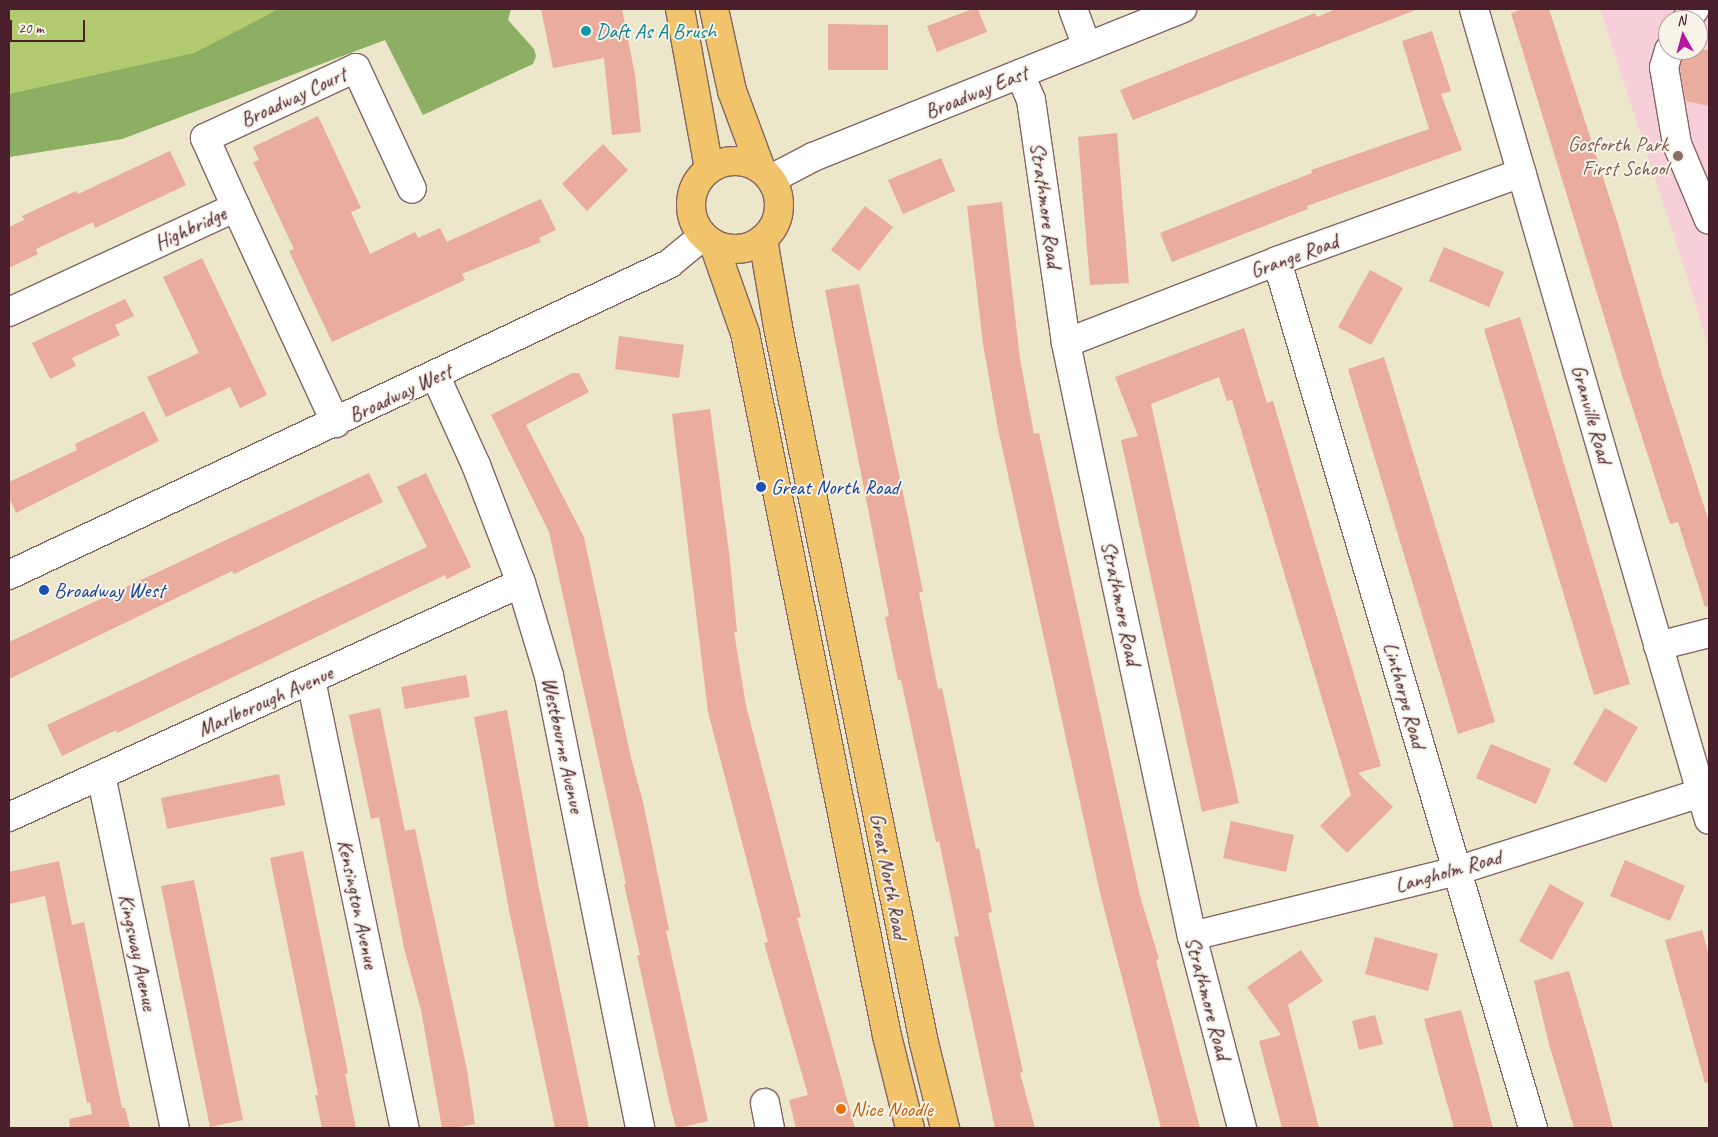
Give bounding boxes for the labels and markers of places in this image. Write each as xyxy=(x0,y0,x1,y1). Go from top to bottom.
place label: Daft As A Brush xyxy=(596,18,716,44)
marker: Daft As A Brush xyxy=(580,25,592,37)
place label: Gosforth Park First School xyxy=(1567,131,1668,181)
marker: Gosforth Park First School xyxy=(1672,150,1684,162)
place label: Great North Road xyxy=(771,474,900,500)
marker: Great North Road xyxy=(755,481,767,493)
place label: Broadway West xyxy=(54,577,165,603)
marker: Broadway West xyxy=(38,584,50,596)
place label: Nice Noodle xyxy=(851,1096,933,1122)
marker: Nice Noodle xyxy=(835,1103,847,1115)

